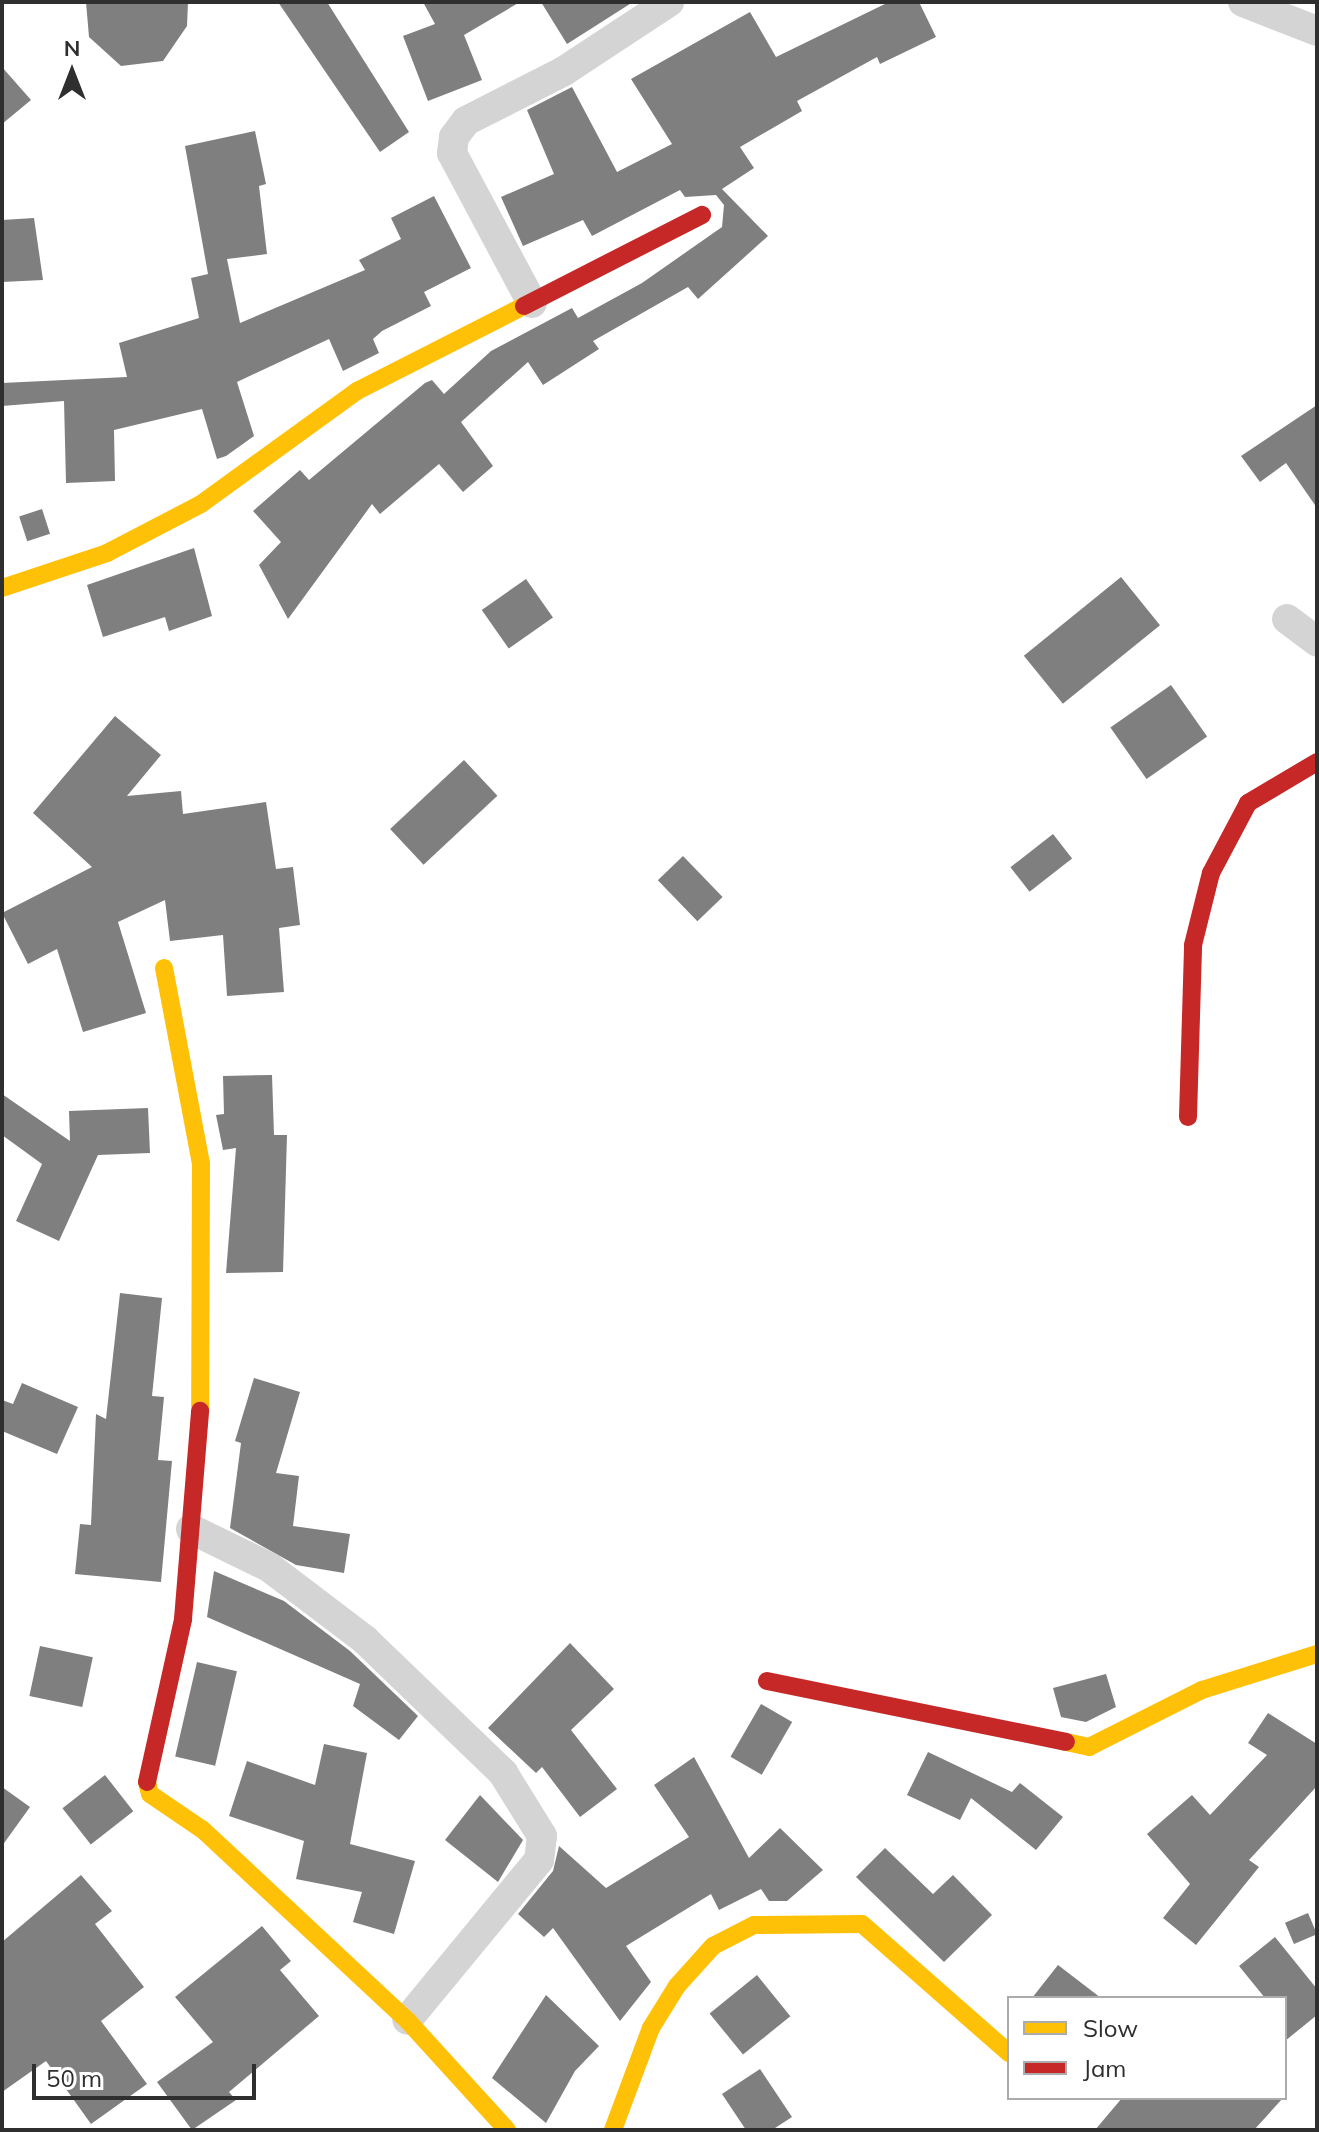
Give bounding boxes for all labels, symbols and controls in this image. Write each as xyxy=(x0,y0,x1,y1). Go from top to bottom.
north arrow xyxy=(32,32,112,112)
text: N xyxy=(64,34,80,62)
legend xyxy=(1007,1996,1287,2100)
text: Slow xyxy=(1083,2013,1138,2043)
scale bar xyxy=(36,2048,260,2098)
text: Jam xyxy=(1083,2053,1126,2083)
text: 50 m xyxy=(46,2063,102,2093)

